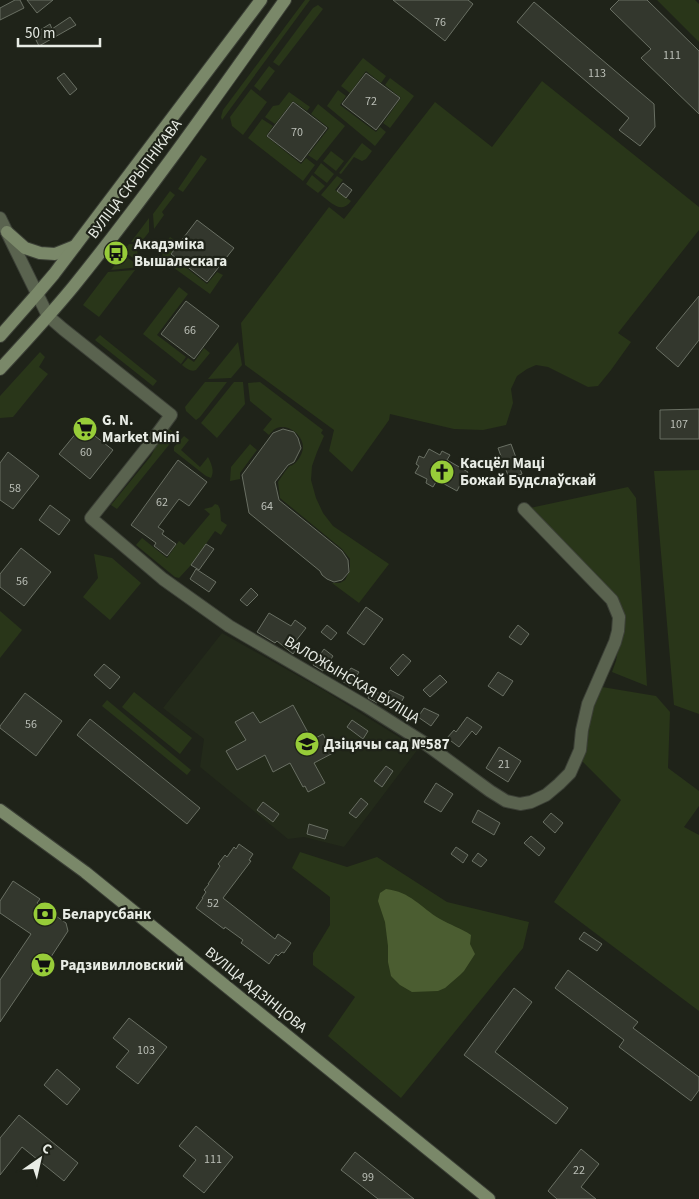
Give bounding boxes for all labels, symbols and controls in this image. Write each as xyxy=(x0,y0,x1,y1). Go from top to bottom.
house number: 76 xyxy=(434,14,446,31)
scale bar xyxy=(18,15,100,47)
text: 50 m xyxy=(25,23,55,44)
house number: 111 xyxy=(663,47,681,64)
house number: 113 xyxy=(588,65,606,82)
house number: 72 xyxy=(365,93,377,110)
street label: ВУЛІЦА СКРЫПНІКАВА xyxy=(83,114,187,243)
house number: 70 xyxy=(291,124,303,141)
place label: Акадэміка Вышалескага xyxy=(133,234,227,272)
bus stop icon: Акадэміка Вышалескага xyxy=(103,240,129,266)
house number: 66 xyxy=(184,322,196,339)
place label: G. N. Market Mini xyxy=(102,410,180,448)
supermarket icon: G. N. Market Mini xyxy=(72,416,98,442)
house number: 107 xyxy=(670,416,688,433)
house number: 60 xyxy=(80,444,92,461)
place label: Касцёл Маці Божай Будслаўскай xyxy=(460,453,596,491)
church icon: Касцёл Маці Божай Будслаўскай xyxy=(429,459,455,485)
house number: 58 xyxy=(9,480,21,497)
house number: 62 xyxy=(156,494,168,511)
house number: 64 xyxy=(261,498,273,515)
house number: 56 xyxy=(16,573,28,590)
street label: ВАЛОЖЫНСКАЯ ВУЛІЦА xyxy=(280,631,424,729)
house number: 56 xyxy=(25,716,37,733)
school or university icon: Дзіцячы сад №587 xyxy=(294,731,320,757)
place label: Дзіцячы сад №587 xyxy=(324,734,450,755)
house number: 21 xyxy=(498,756,510,773)
house number: 52 xyxy=(207,895,219,912)
bank icon: Беларусбанк xyxy=(32,901,58,927)
place label: Беларусбанк xyxy=(62,904,152,925)
street label: ВУЛІЦА АДЗІНЦОВА xyxy=(200,942,312,1038)
supermarket icon: Радзивилловский xyxy=(30,952,56,978)
place label: Радзивилловский xyxy=(60,955,184,976)
house number: 103 xyxy=(137,1042,155,1059)
north arrow xyxy=(15,1134,65,1184)
text: С xyxy=(38,1138,56,1160)
house number: 111 xyxy=(204,1151,222,1168)
house number: 22 xyxy=(573,1162,585,1179)
house number: 99 xyxy=(362,1169,374,1186)

